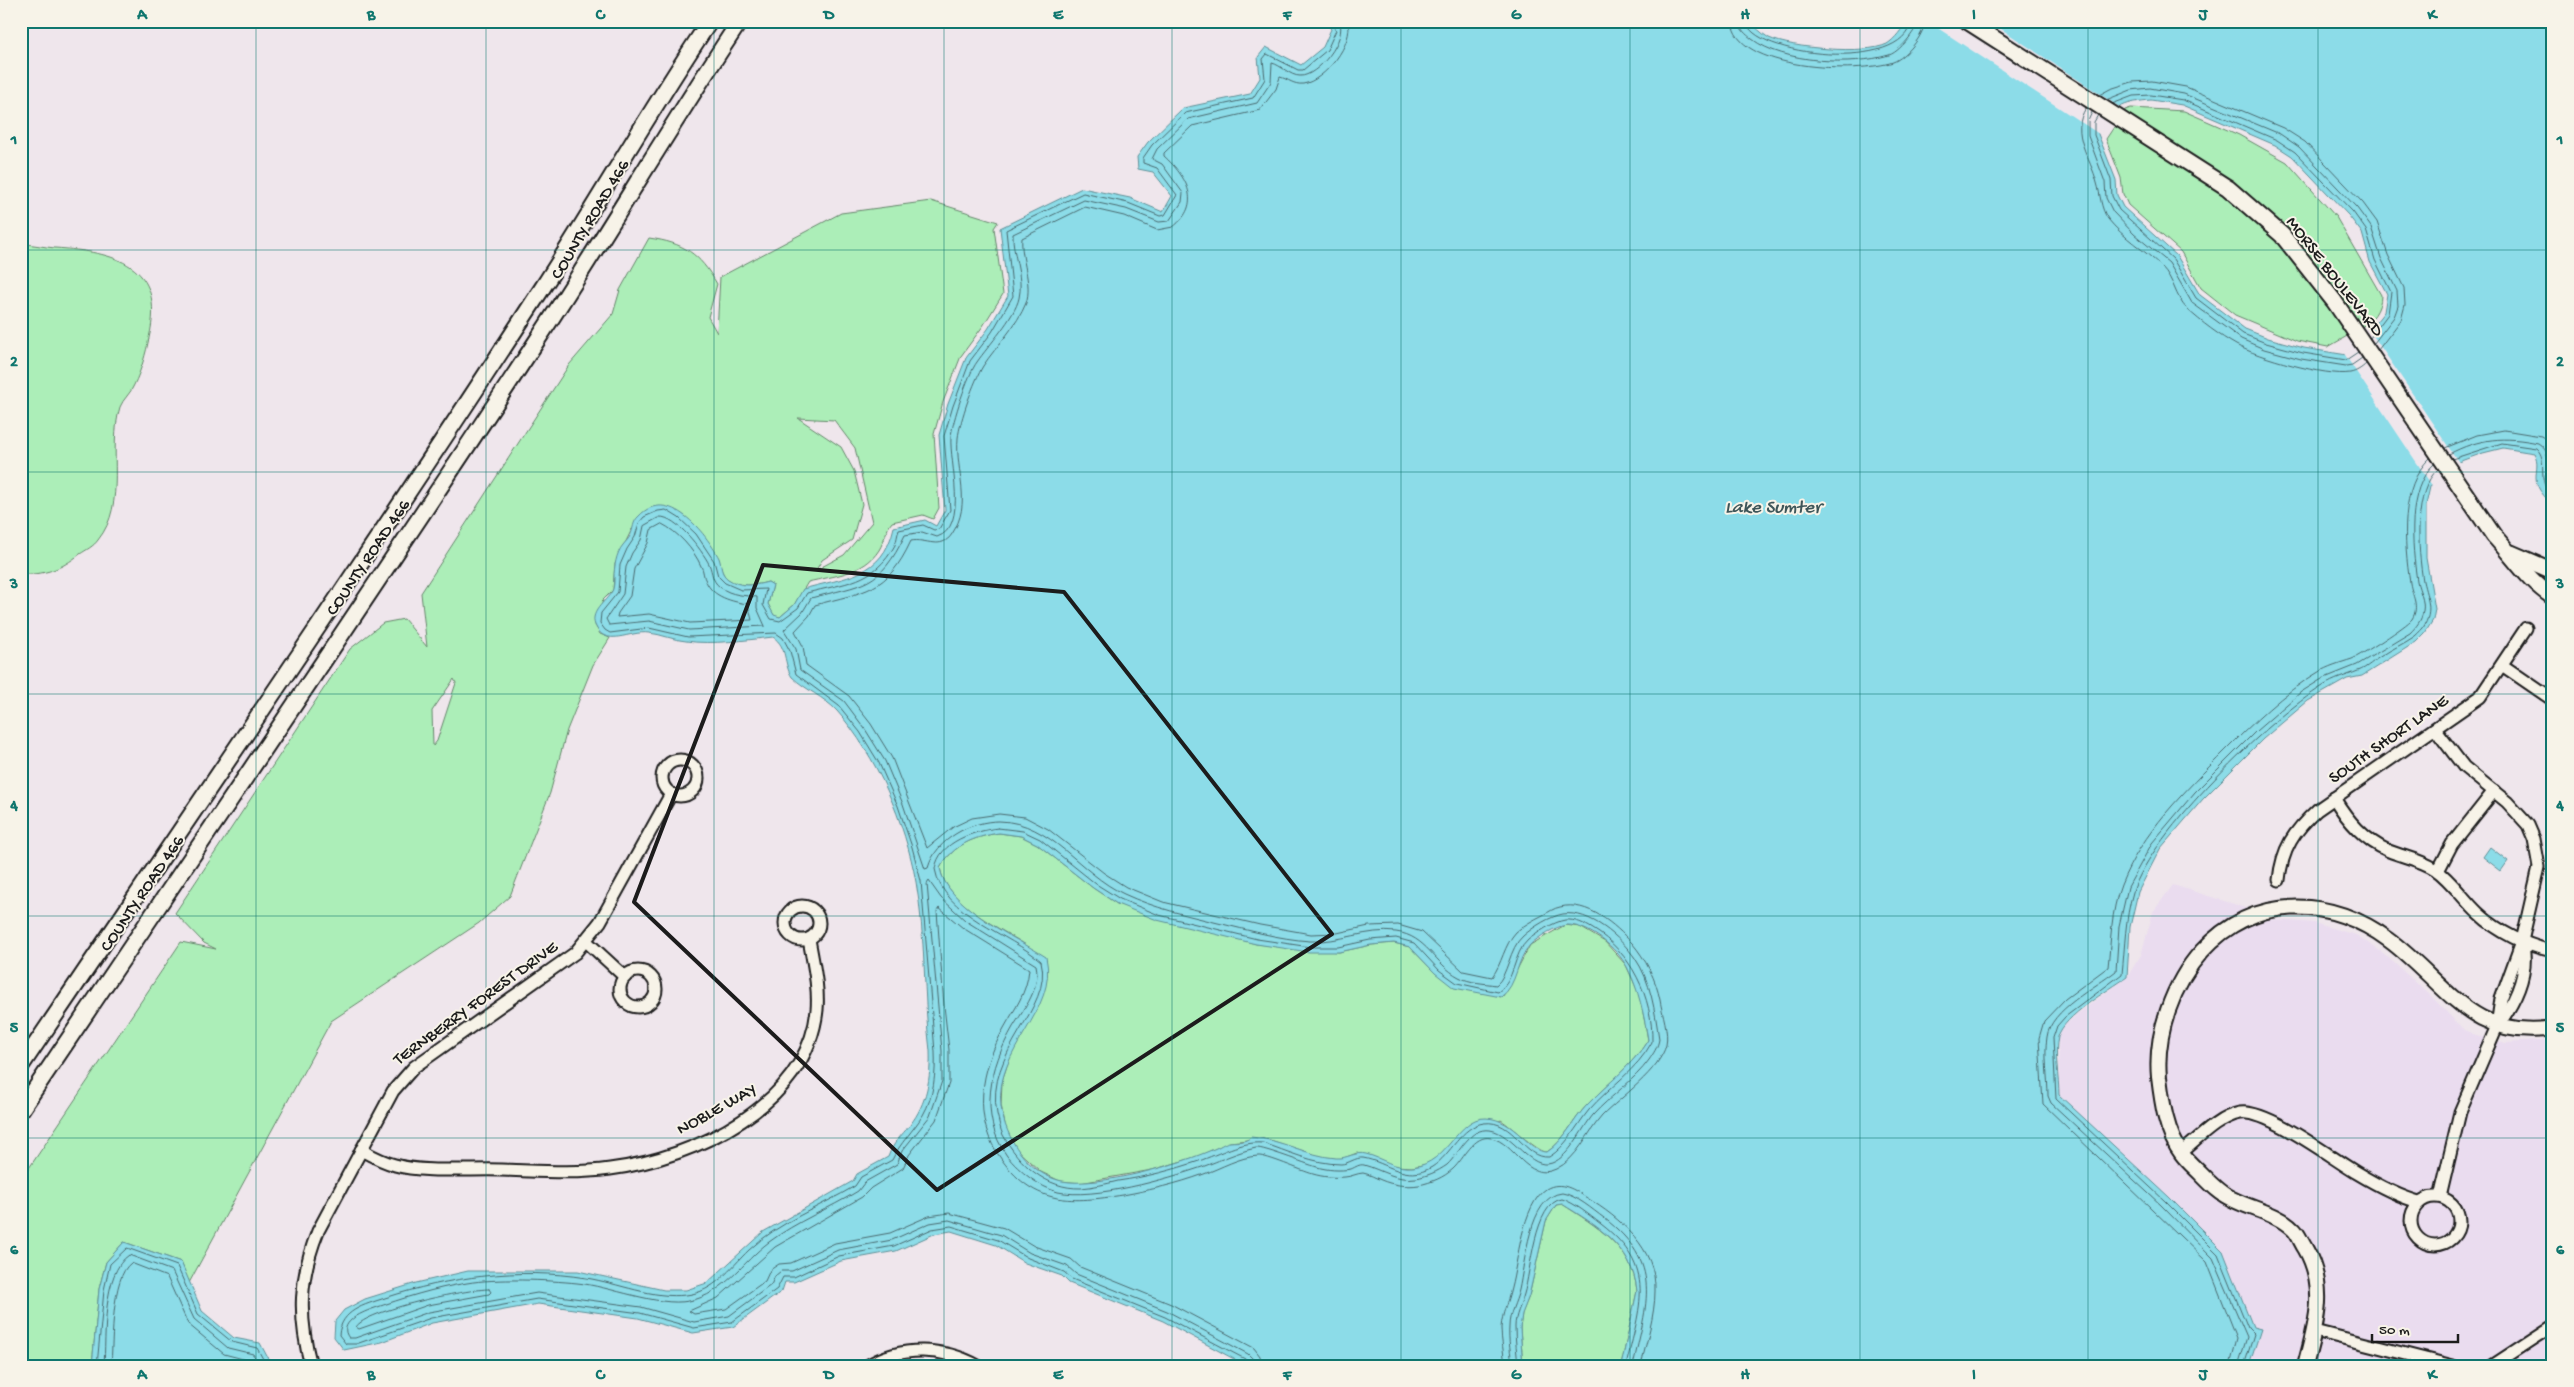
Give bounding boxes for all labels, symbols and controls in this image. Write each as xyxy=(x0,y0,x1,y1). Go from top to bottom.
text: A xyxy=(136,7,148,26)
text: B xyxy=(366,7,376,26)
text: C xyxy=(595,7,606,26)
text: D xyxy=(822,7,835,26)
text: E xyxy=(1053,7,1064,26)
text: F xyxy=(1282,7,1293,26)
text: G xyxy=(1511,7,1522,26)
text: H xyxy=(1740,7,1750,26)
text: I xyxy=(1972,7,1976,26)
text: J xyxy=(2198,7,2209,26)
text: K xyxy=(2427,7,2439,26)
text: 1 xyxy=(10,132,17,151)
text: 1 xyxy=(2556,132,2563,151)
street label: COUNTY ROAD 466 xyxy=(547,156,635,284)
street label: MORSE BOULEVARD xyxy=(2281,213,2388,341)
text: 2 xyxy=(10,354,18,373)
text: 2 xyxy=(2556,354,2564,373)
street label: COUNTY ROAD 466 xyxy=(322,495,416,620)
water label: Lake Sumter xyxy=(1725,497,1825,520)
text: 3 xyxy=(9,576,18,595)
text: 3 xyxy=(2555,576,2564,595)
street label: SOUTH SHORT LANE xyxy=(2325,690,2454,789)
text: 4 xyxy=(9,798,18,817)
text: 4 xyxy=(2555,798,2564,817)
street label: COUNTY ROAD 466 xyxy=(96,831,190,956)
street label: TERNBERRY FOREST DRIVE xyxy=(389,937,563,1071)
text: 5 xyxy=(10,1020,19,1039)
text: 5 xyxy=(2556,1020,2565,1039)
street label: NOBLE WAY xyxy=(673,1079,761,1141)
text: 6 xyxy=(10,1242,19,1261)
text: 6 xyxy=(2556,1242,2565,1261)
scale bar xyxy=(2372,1312,2458,1344)
text: 50 m xyxy=(2379,1322,2410,1340)
text: A xyxy=(136,1367,148,1386)
text: B xyxy=(366,1367,376,1386)
text: C xyxy=(595,1367,606,1386)
text: D xyxy=(822,1367,835,1386)
text: E xyxy=(1053,1367,1064,1386)
text: F xyxy=(1282,1367,1293,1386)
text: G xyxy=(1511,1367,1522,1386)
text: H xyxy=(1740,1367,1750,1386)
text: I xyxy=(1972,1367,1976,1386)
text: J xyxy=(2198,1367,2209,1386)
text: K xyxy=(2427,1367,2439,1386)

